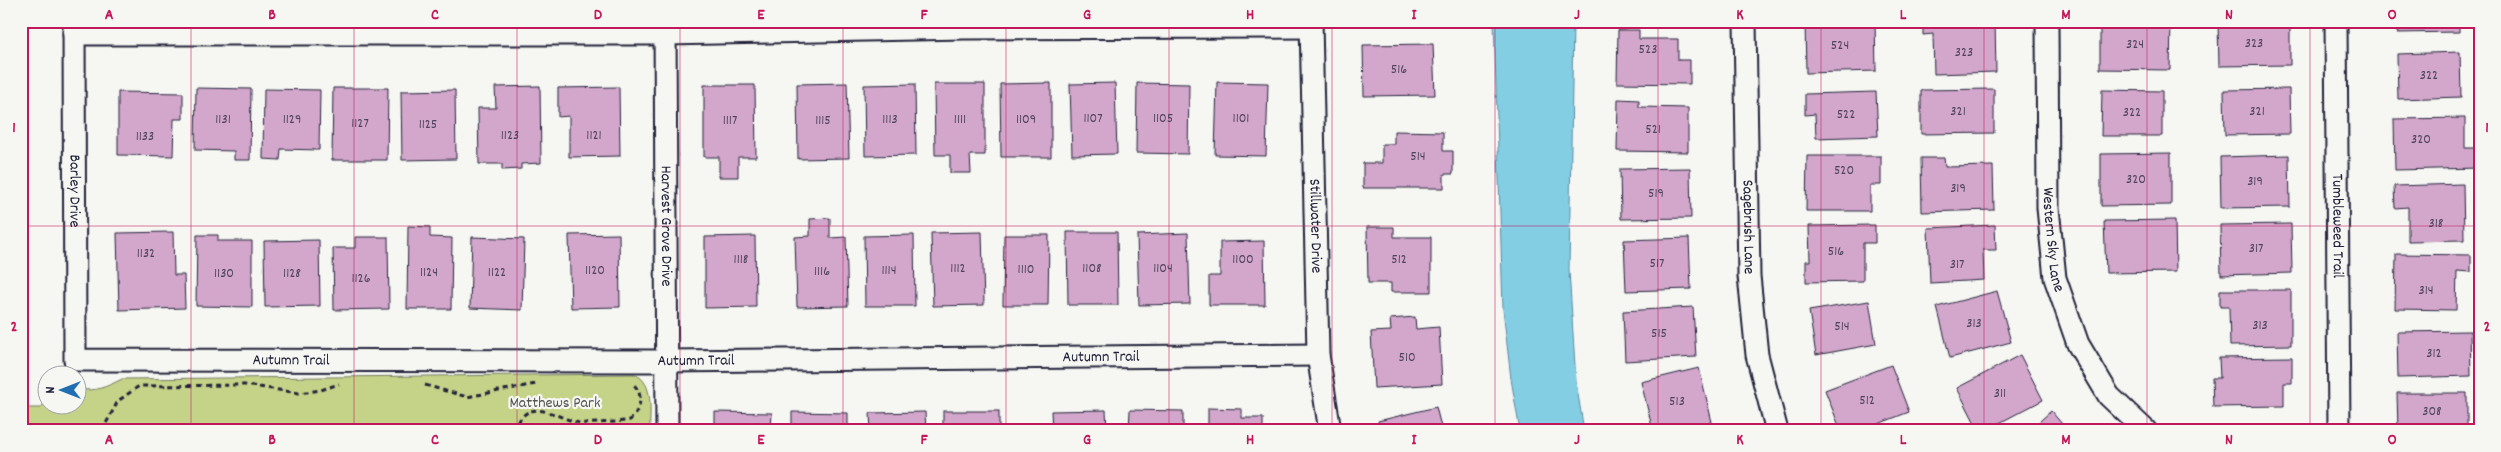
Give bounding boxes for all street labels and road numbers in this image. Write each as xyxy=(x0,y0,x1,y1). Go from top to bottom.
street label: Barley Drive xyxy=(63,154,86,228)
street label: Harvest Grove Drive xyxy=(654,165,678,287)
street label: Tumbleweed Trail xyxy=(2326,174,2349,278)
street label: Stillwater Drive xyxy=(1303,178,1328,274)
street label: Sagebrush Lane xyxy=(1736,179,1760,274)
street label: Western Sky Lane xyxy=(2036,187,2071,295)
street label: Autumn Trail xyxy=(1062,345,1140,369)
street label: Autumn Trail xyxy=(252,349,330,372)
street label: Autumn Trail xyxy=(657,349,735,373)

